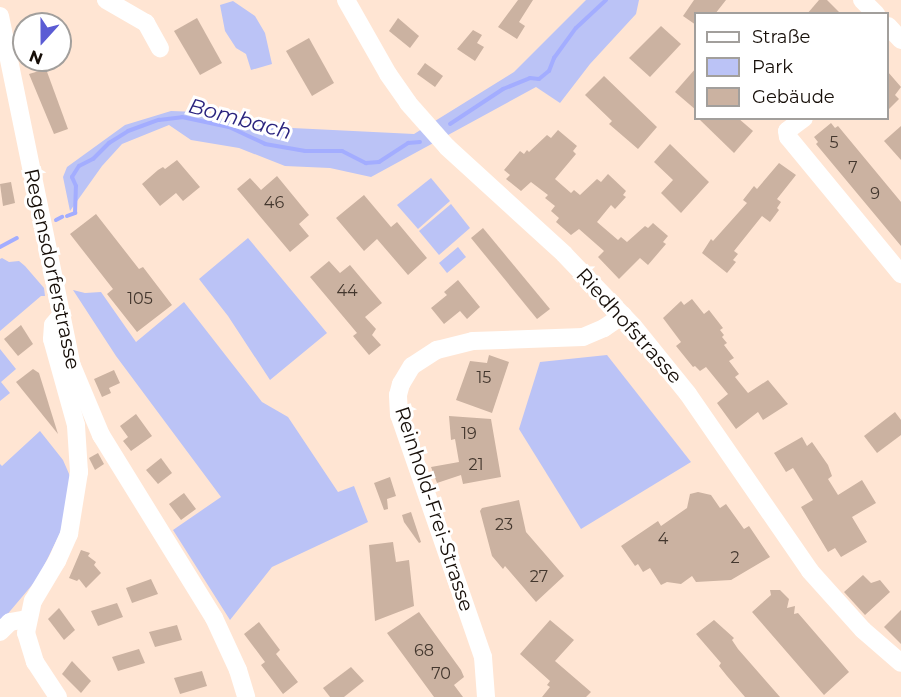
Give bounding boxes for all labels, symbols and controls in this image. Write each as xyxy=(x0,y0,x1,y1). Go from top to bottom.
north arrow xyxy=(12,12,72,72)
legend xyxy=(694,12,889,120)
text: Straße xyxy=(752,26,810,48)
text: N xyxy=(27,46,46,69)
text: Park xyxy=(752,56,793,78)
text: Gebäude xyxy=(752,86,835,108)
water label: Bombach xyxy=(186,93,294,145)
house number: 5 xyxy=(829,133,839,153)
house number: 7 xyxy=(848,158,858,178)
street label: Regensdorferstrasse xyxy=(19,166,85,372)
house number: 9 xyxy=(870,184,880,204)
house number: 46 xyxy=(264,193,284,213)
street label: Riedhofstrasse xyxy=(571,263,687,389)
house number: 44 xyxy=(336,281,358,301)
house number: 105 xyxy=(127,289,153,309)
house number: 15 xyxy=(477,368,491,388)
street label: Reinhold-Frei-Strasse xyxy=(390,403,478,615)
house number: 19 xyxy=(461,424,477,444)
house number: 21 xyxy=(469,455,483,475)
house number: 23 xyxy=(495,515,513,535)
house number: 4 xyxy=(658,529,668,549)
house number: 2 xyxy=(730,548,740,568)
house number: 27 xyxy=(530,567,548,587)
house number: 68 xyxy=(414,641,434,661)
house number: 70 xyxy=(431,664,451,684)

